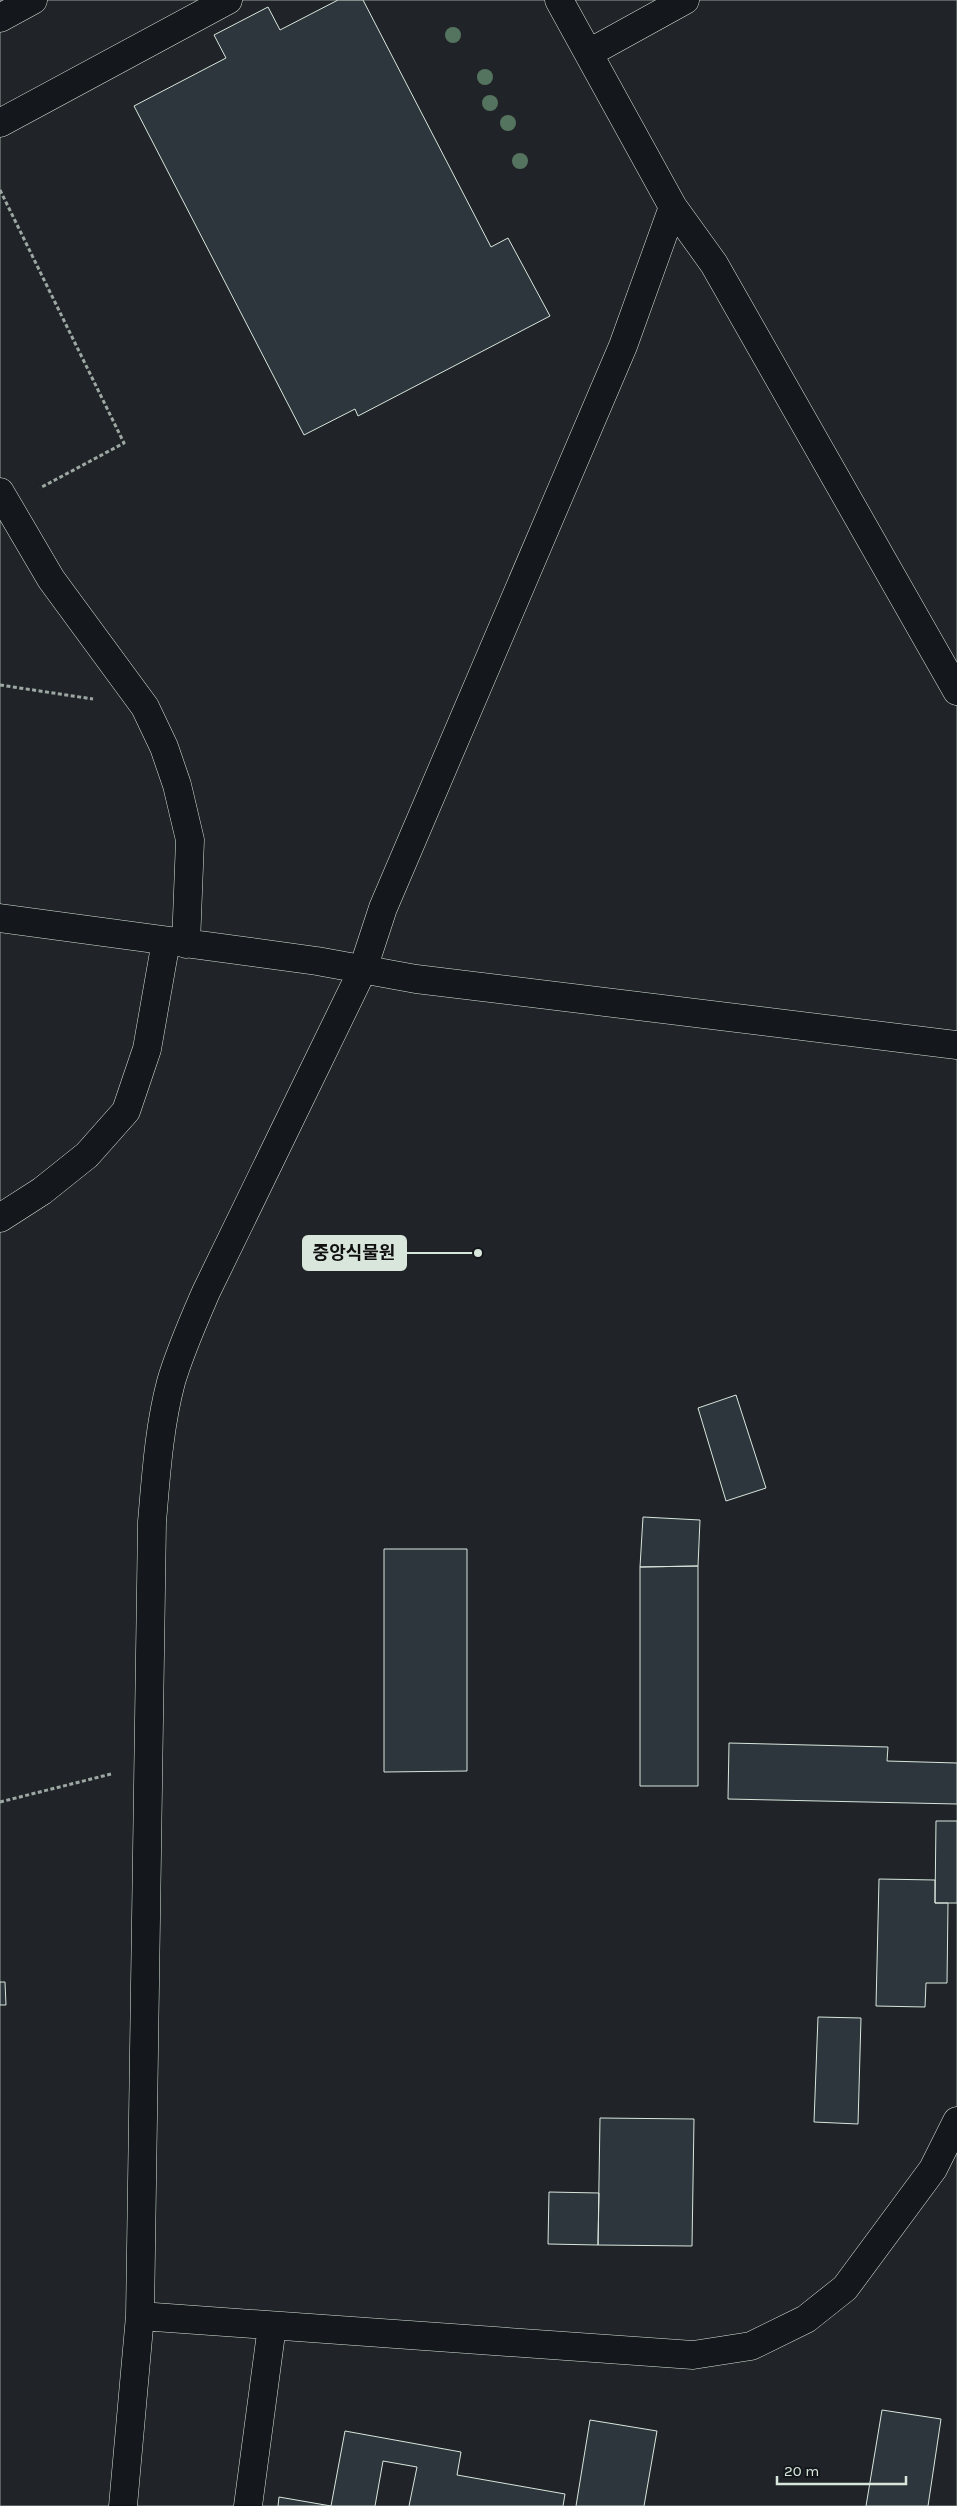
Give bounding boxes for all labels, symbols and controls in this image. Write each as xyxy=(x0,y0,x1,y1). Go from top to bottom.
callout: 중앙식물원 xyxy=(303,1236,406,1270)
text: 중앙식물원 xyxy=(313,1242,395,1264)
scale bar xyxy=(777,2454,906,2486)
text: 20 m xyxy=(784,2462,819,2480)

